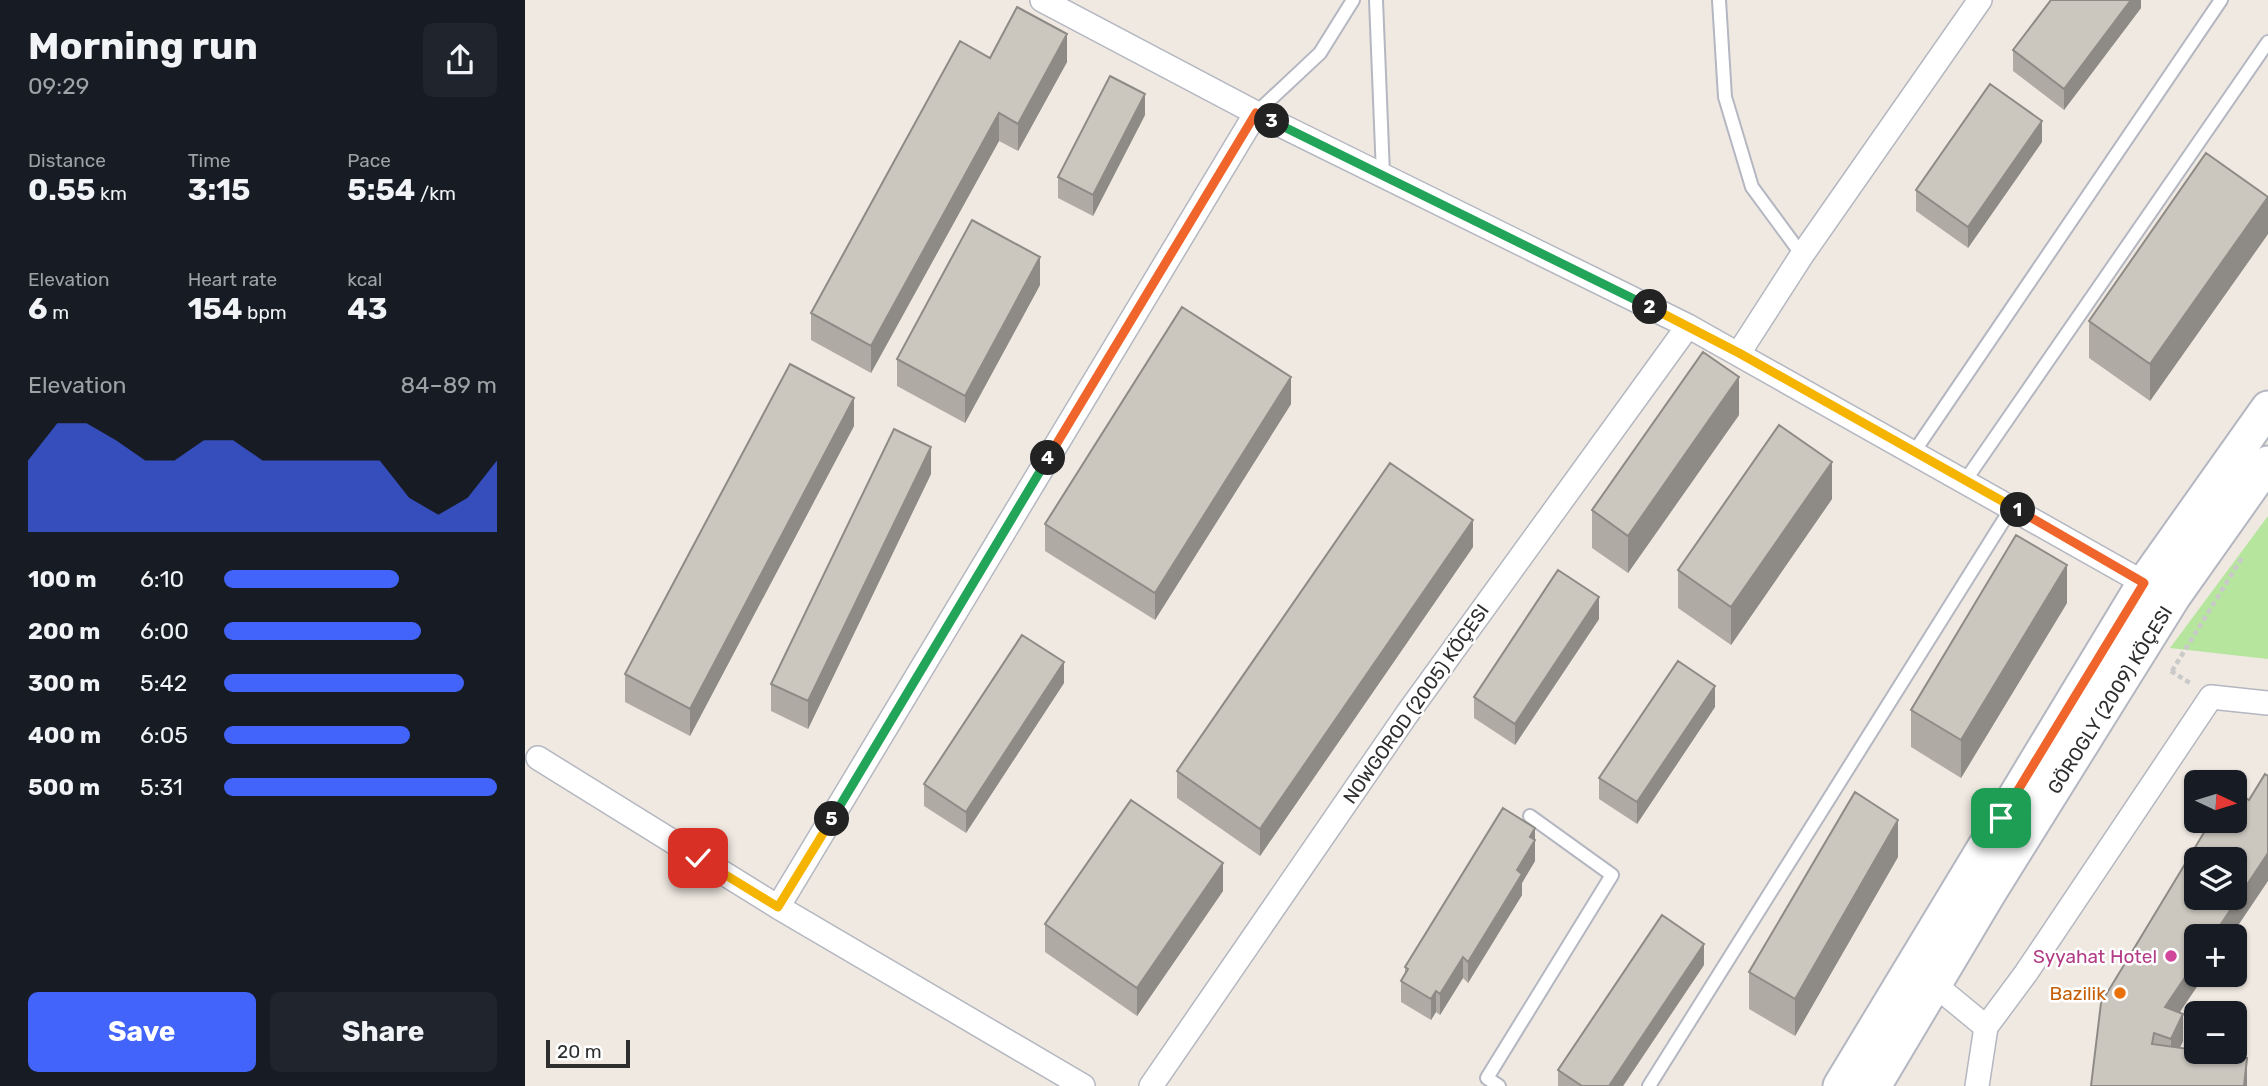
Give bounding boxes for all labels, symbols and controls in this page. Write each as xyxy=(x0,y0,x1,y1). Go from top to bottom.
text: Morning run xyxy=(28,23,258,69)
button: share xyxy=(423,23,497,97)
text: 09:29 xyxy=(28,72,89,100)
pin: 3 xyxy=(1255,104,1289,138)
text: 3 xyxy=(1265,109,1278,132)
text: Distance xyxy=(28,149,106,172)
text: Time xyxy=(188,149,231,172)
text: Pace xyxy=(347,149,391,172)
text: 0.55 xyxy=(28,172,95,208)
text: 3:15 xyxy=(188,172,250,208)
text: 5:54 xyxy=(347,172,415,208)
text: km xyxy=(95,182,127,205)
text: /km xyxy=(415,182,456,205)
text: Elevation xyxy=(28,268,109,291)
text: Heart rate xyxy=(188,268,277,291)
text: kcal xyxy=(347,268,382,291)
pin: 2 xyxy=(1633,290,1667,324)
text: 6 xyxy=(28,291,48,327)
text: 154 xyxy=(188,291,242,327)
text: 43 xyxy=(347,291,388,327)
text: 2 xyxy=(1643,295,1656,318)
text: m xyxy=(48,301,69,324)
text: bpm xyxy=(242,301,287,324)
text: Elevation xyxy=(28,371,127,399)
text: 84–89 m xyxy=(401,371,497,399)
pin: 4 xyxy=(1030,440,1065,476)
text: 4 xyxy=(1041,446,1054,469)
pin: 1 xyxy=(2001,492,2035,528)
text: 1 xyxy=(2013,498,2022,521)
text: 100 m xyxy=(28,565,97,593)
text: 6:10 xyxy=(140,565,184,593)
street label: NOWGOROD (2005) KÖÇESI xyxy=(1338,600,1494,808)
street label: GÖROGLY (2009) KÖÇESI xyxy=(2043,602,2177,798)
text: 200 m xyxy=(28,617,100,645)
text: 6:00 xyxy=(140,617,189,645)
text: 300 m xyxy=(28,669,100,697)
text: 5:42 xyxy=(140,669,187,697)
text: 400 m xyxy=(28,721,101,749)
text: 6:05 xyxy=(140,721,188,749)
north arrow xyxy=(2184,770,2247,833)
map controls xyxy=(2184,770,2247,1064)
text: 500 m xyxy=(28,773,100,801)
text: 5:31 xyxy=(140,773,183,801)
pin xyxy=(1971,788,2031,848)
icon: arrive xyxy=(1982,799,2020,837)
pin: 5 xyxy=(815,802,849,836)
text: 5 xyxy=(825,807,838,830)
pin xyxy=(668,828,728,888)
icon: check xyxy=(679,839,717,877)
button: layers xyxy=(2184,847,2247,910)
button: + xyxy=(2184,924,2247,987)
place label: Syyahat Hotel xyxy=(2033,945,2157,968)
marker: Syyahat Hotel xyxy=(2163,948,2179,964)
place label: Bazilik xyxy=(2050,982,2106,1005)
marker: Bazilik xyxy=(2112,985,2128,1001)
button: Save xyxy=(28,992,256,1072)
button: Share xyxy=(270,992,497,1072)
button: − xyxy=(2184,1001,2247,1064)
scale bar xyxy=(546,1037,630,1069)
text: 20 m xyxy=(557,1040,602,1063)

